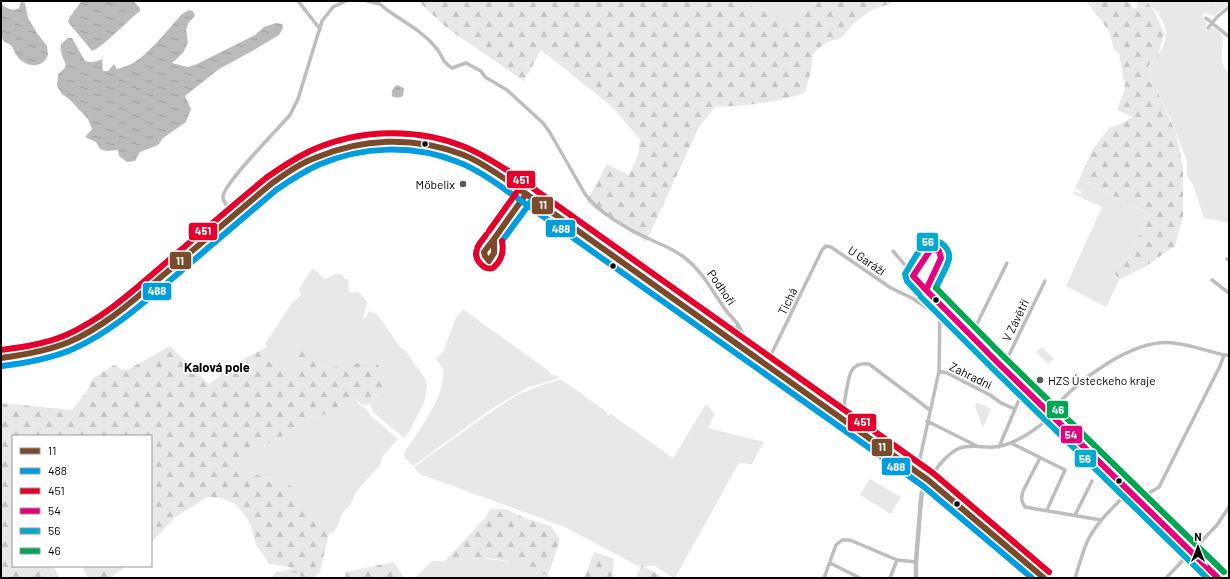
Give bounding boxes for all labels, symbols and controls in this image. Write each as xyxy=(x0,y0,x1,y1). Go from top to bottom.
unlabelled marker xyxy=(420,139,430,149)
line badge: 451 xyxy=(506,170,536,189)
text: 451 xyxy=(513,173,529,186)
place label: Möbelix xyxy=(416,177,455,191)
marker: Möbelix xyxy=(458,179,468,189)
line badge: 11 xyxy=(531,196,554,215)
text: 11 xyxy=(539,198,547,211)
line badge: 488 xyxy=(545,219,576,238)
line badge: 451 xyxy=(188,222,218,241)
text: 488 xyxy=(552,222,570,235)
text: 451 xyxy=(195,224,211,237)
line badge: 56 xyxy=(916,232,939,252)
text: 56 xyxy=(922,235,934,248)
street label: U Garáží xyxy=(846,242,889,278)
line badge: 11 xyxy=(169,251,192,270)
text: 11 xyxy=(176,254,184,267)
unlabelled marker xyxy=(608,261,618,271)
street label: Podhoří xyxy=(705,267,739,308)
line badge: 488 xyxy=(142,282,172,301)
text: 488 xyxy=(148,284,166,297)
street label: Tichá xyxy=(774,285,800,317)
unlabelled marker xyxy=(931,295,941,305)
street label: V Závětří xyxy=(999,296,1031,343)
district label: Kalová pole xyxy=(184,359,250,375)
street label: Zahradní xyxy=(948,359,995,391)
place label: HZS Ústeckeho kraje xyxy=(1048,373,1156,387)
marker: HZS Ústeckeho kraje xyxy=(1035,375,1045,385)
line badge: 46 xyxy=(1046,400,1069,419)
text: 46 xyxy=(1052,403,1064,416)
line badge: 451 xyxy=(847,413,877,432)
text: 451 xyxy=(854,415,870,428)
line badge: 54 xyxy=(1060,425,1083,444)
text: 54 xyxy=(1065,428,1078,441)
legend xyxy=(12,435,152,567)
line badge: 11 xyxy=(871,438,893,457)
text: 11 xyxy=(878,440,886,453)
text: 11 xyxy=(48,443,56,457)
line badge: 56 xyxy=(1074,449,1097,468)
text: 56 xyxy=(1079,452,1091,465)
line badge: 488 xyxy=(881,457,911,476)
text: 488 xyxy=(887,460,905,473)
text: 488 xyxy=(48,463,67,477)
unlabelled marker xyxy=(1114,476,1124,486)
text: 451 xyxy=(48,483,65,497)
unlabelled marker xyxy=(952,499,962,509)
text: 54 xyxy=(48,503,61,517)
text: 56 xyxy=(48,523,60,537)
north arrow xyxy=(1178,527,1218,567)
text: N xyxy=(1194,530,1202,543)
text: 46 xyxy=(48,543,61,557)

